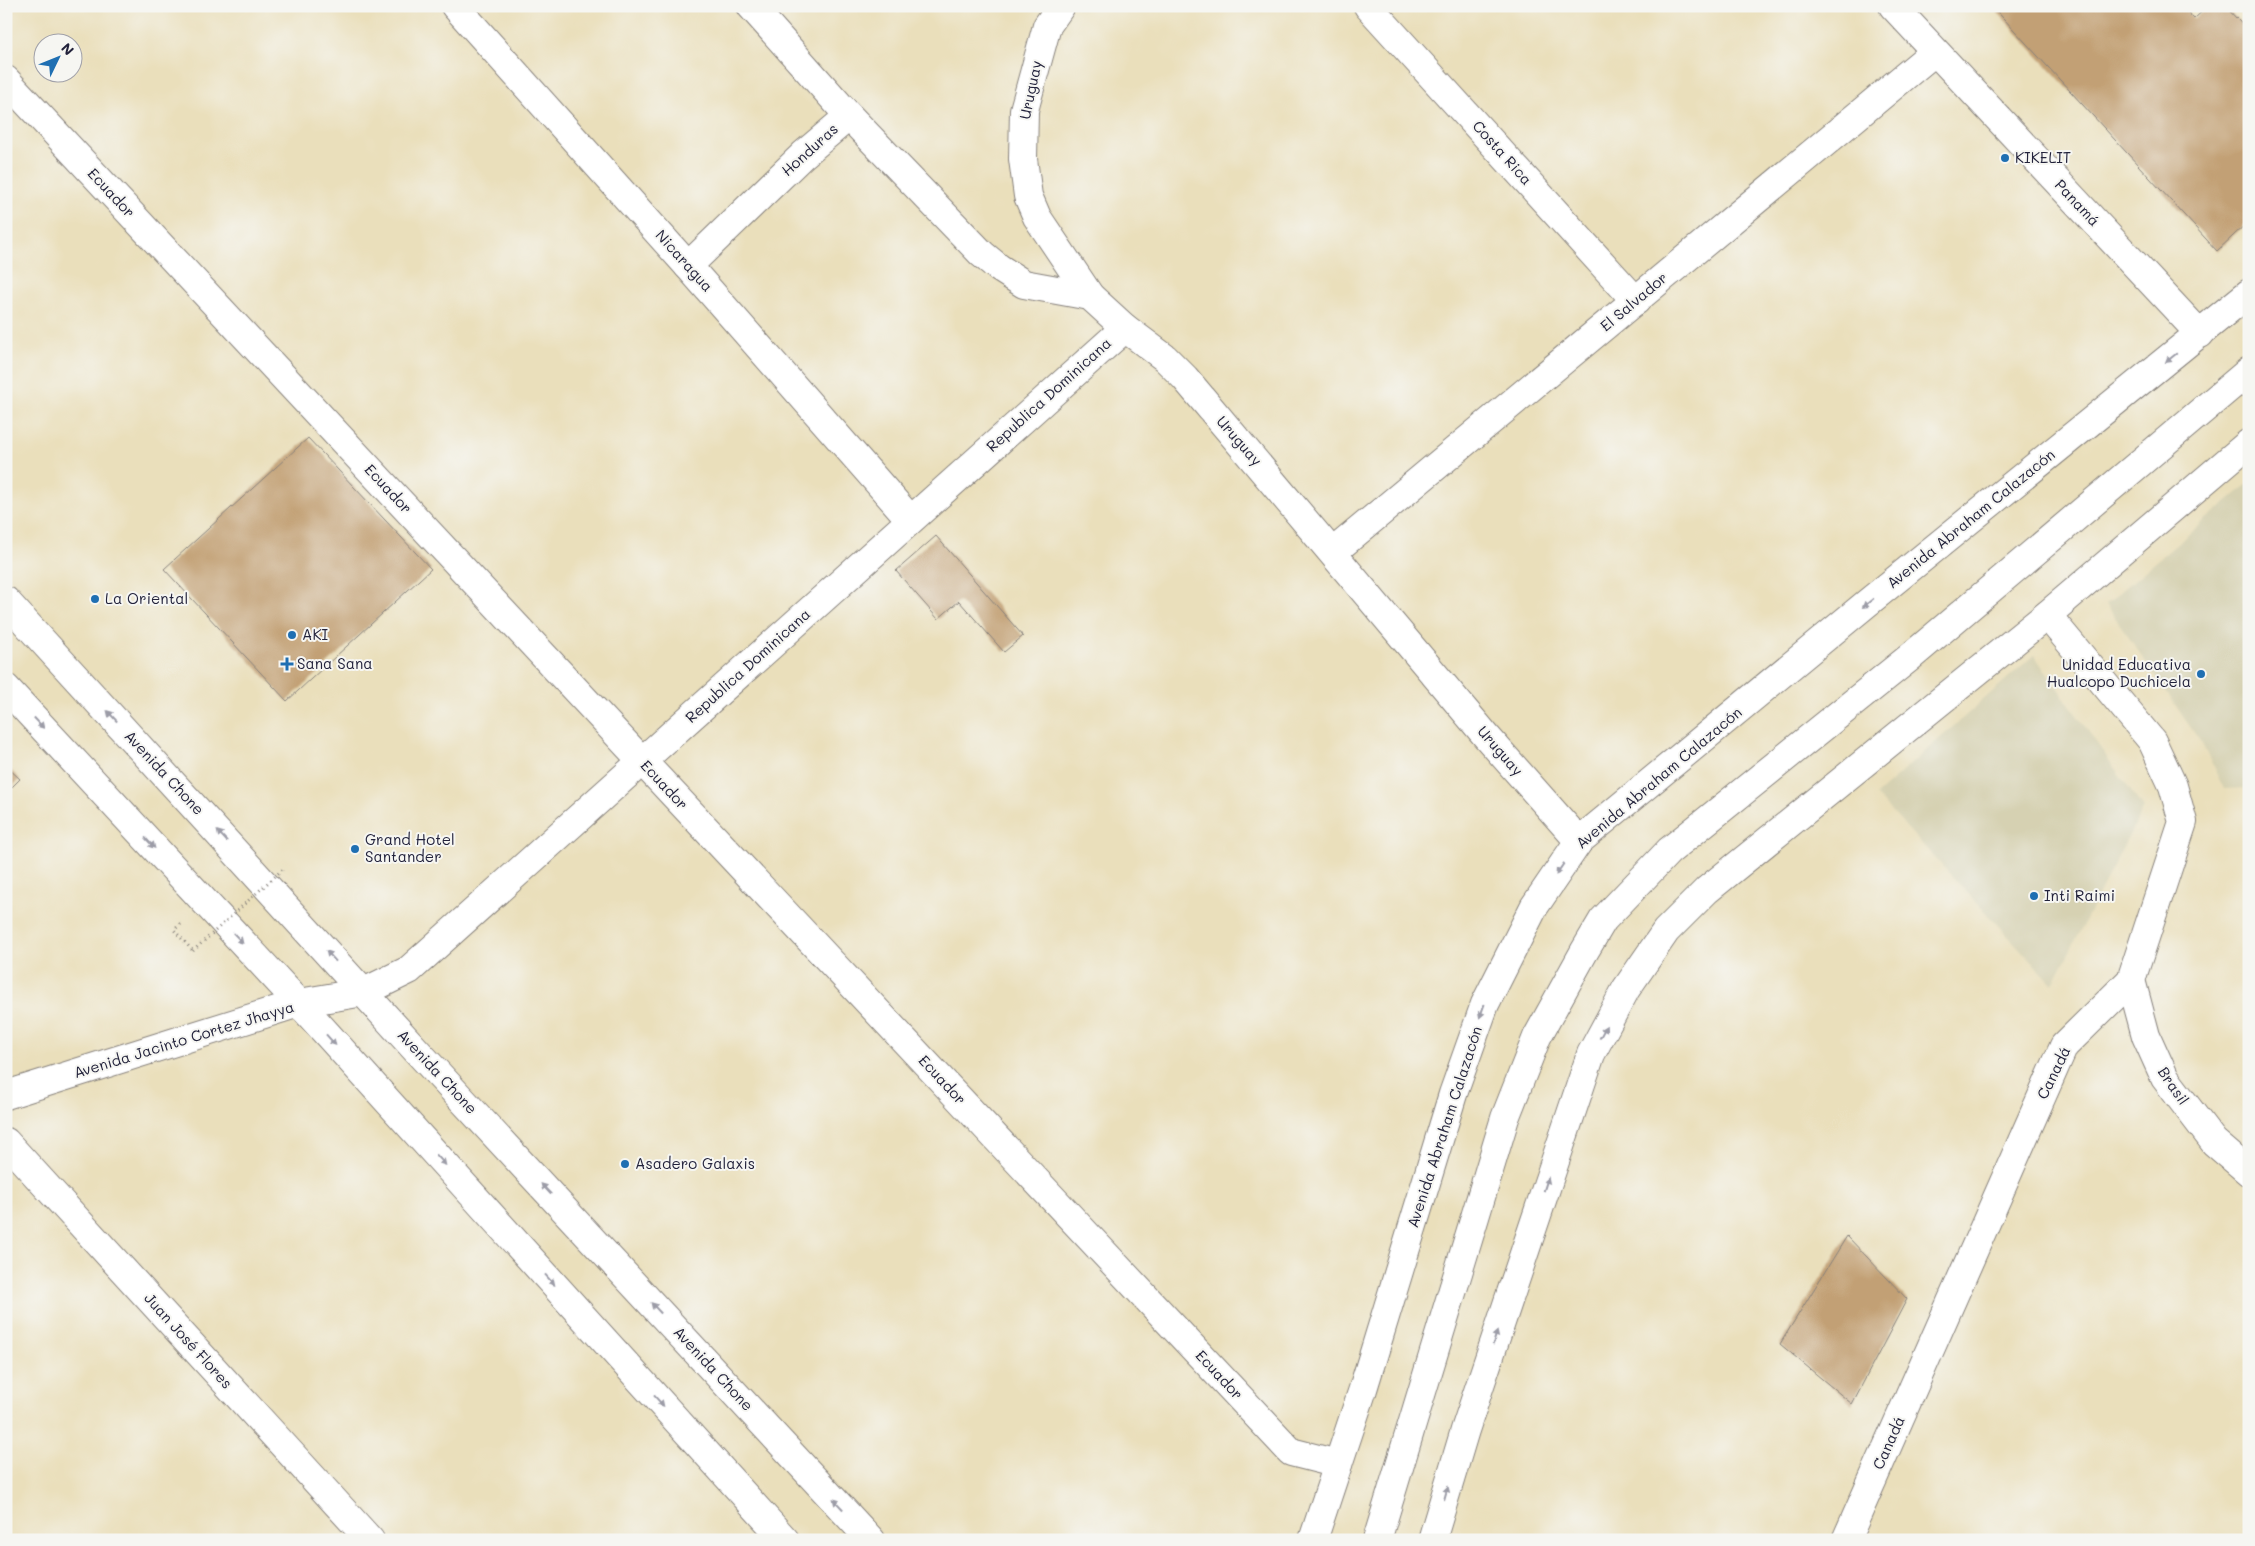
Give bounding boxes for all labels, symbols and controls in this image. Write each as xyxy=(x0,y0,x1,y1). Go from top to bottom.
north arrow xyxy=(32,32,82,82)
text: N xyxy=(57,38,78,59)
street label: Uruguay xyxy=(1014,58,1046,121)
street label: Costa Rica xyxy=(1469,116,1537,189)
street label: Honduras xyxy=(777,118,842,180)
place label: KIKELIT xyxy=(2015,147,2071,167)
marker: KIKELIT xyxy=(1999,152,2011,164)
street label: Ecuador xyxy=(84,163,140,221)
street label: Panamá xyxy=(2051,174,2105,230)
street label: Nicaragua xyxy=(652,225,718,296)
street label: El Salvador xyxy=(1596,267,1671,335)
street label: Republica Dominicana xyxy=(982,333,1115,456)
one-way arrow xyxy=(2164,352,2177,363)
street label: Uruguay xyxy=(1213,411,1267,470)
street label: Avenida Abraham Calazacón xyxy=(1882,444,2059,592)
street label: Ecuador xyxy=(361,459,417,517)
place label: La Oriental xyxy=(105,588,188,608)
marker: La Oriental xyxy=(89,593,101,605)
one-way arrow xyxy=(1861,598,1874,609)
street label: Republica Dominicana xyxy=(681,604,814,727)
place label: AKI xyxy=(302,624,328,644)
marker: AKI xyxy=(286,629,298,641)
place label: Sana Sana xyxy=(297,653,373,673)
place label: Unidad Educativa Hualcopo Duchicela xyxy=(2047,654,2191,691)
marker: Sana Sana xyxy=(281,658,293,670)
marker: Unidad Educativa Hualcopo Duchicela xyxy=(2195,668,2207,680)
street label: Avenida Abraham Calazacón xyxy=(1571,702,1746,853)
one-way arrow xyxy=(106,710,118,722)
one-way arrow xyxy=(33,717,45,729)
street label: Uruguay xyxy=(1474,721,1528,780)
street label: Avenida Chone xyxy=(120,726,209,819)
street label: Ecuador xyxy=(637,755,693,813)
place label: Grand Hotel Santander xyxy=(365,829,455,866)
one-way arrow xyxy=(216,830,228,842)
one-way arrow xyxy=(144,836,156,848)
marker: Grand Hotel Santander xyxy=(349,843,361,855)
one-way arrow xyxy=(1555,862,1565,876)
place label: Inti Raimi xyxy=(2044,885,2115,905)
marker: Inti Raimi xyxy=(2028,890,2040,902)
one-way arrow xyxy=(232,932,244,944)
one-way arrow xyxy=(325,950,337,962)
street label: Avenida Jacinto Cortez Jhayya xyxy=(71,996,296,1082)
one-way arrow xyxy=(1478,1004,1486,1019)
street label: Avenida Abraham Calazacón xyxy=(1402,1023,1486,1230)
street label: Avenida Chone xyxy=(393,1025,482,1118)
one-way arrow xyxy=(1599,1025,1607,1039)
one-way arrow xyxy=(326,1033,337,1046)
street label: Canadá xyxy=(2032,1043,2074,1102)
street label: Ecuador xyxy=(915,1050,971,1108)
street label: Brasil xyxy=(2154,1063,2194,1108)
one-way arrow xyxy=(435,1153,447,1165)
place label: Asadero Galaxis xyxy=(635,1153,755,1173)
marker: Asadero Galaxis xyxy=(619,1158,631,1170)
one-way arrow xyxy=(1543,1176,1551,1191)
one-way arrow xyxy=(540,1183,552,1195)
one-way arrow xyxy=(544,1274,556,1286)
street label: Juan José Flores xyxy=(140,1288,237,1393)
one-way arrow xyxy=(650,1302,662,1314)
street label: Avenida Chone xyxy=(669,1322,758,1415)
one-way arrow xyxy=(1491,1330,1499,1345)
street label: Ecuador xyxy=(1192,1345,1248,1403)
one-way arrow xyxy=(653,1394,665,1406)
street label: Canadá xyxy=(1867,1413,1909,1473)
one-way arrow xyxy=(1442,1485,1450,1500)
one-way arrow xyxy=(832,1498,844,1510)

